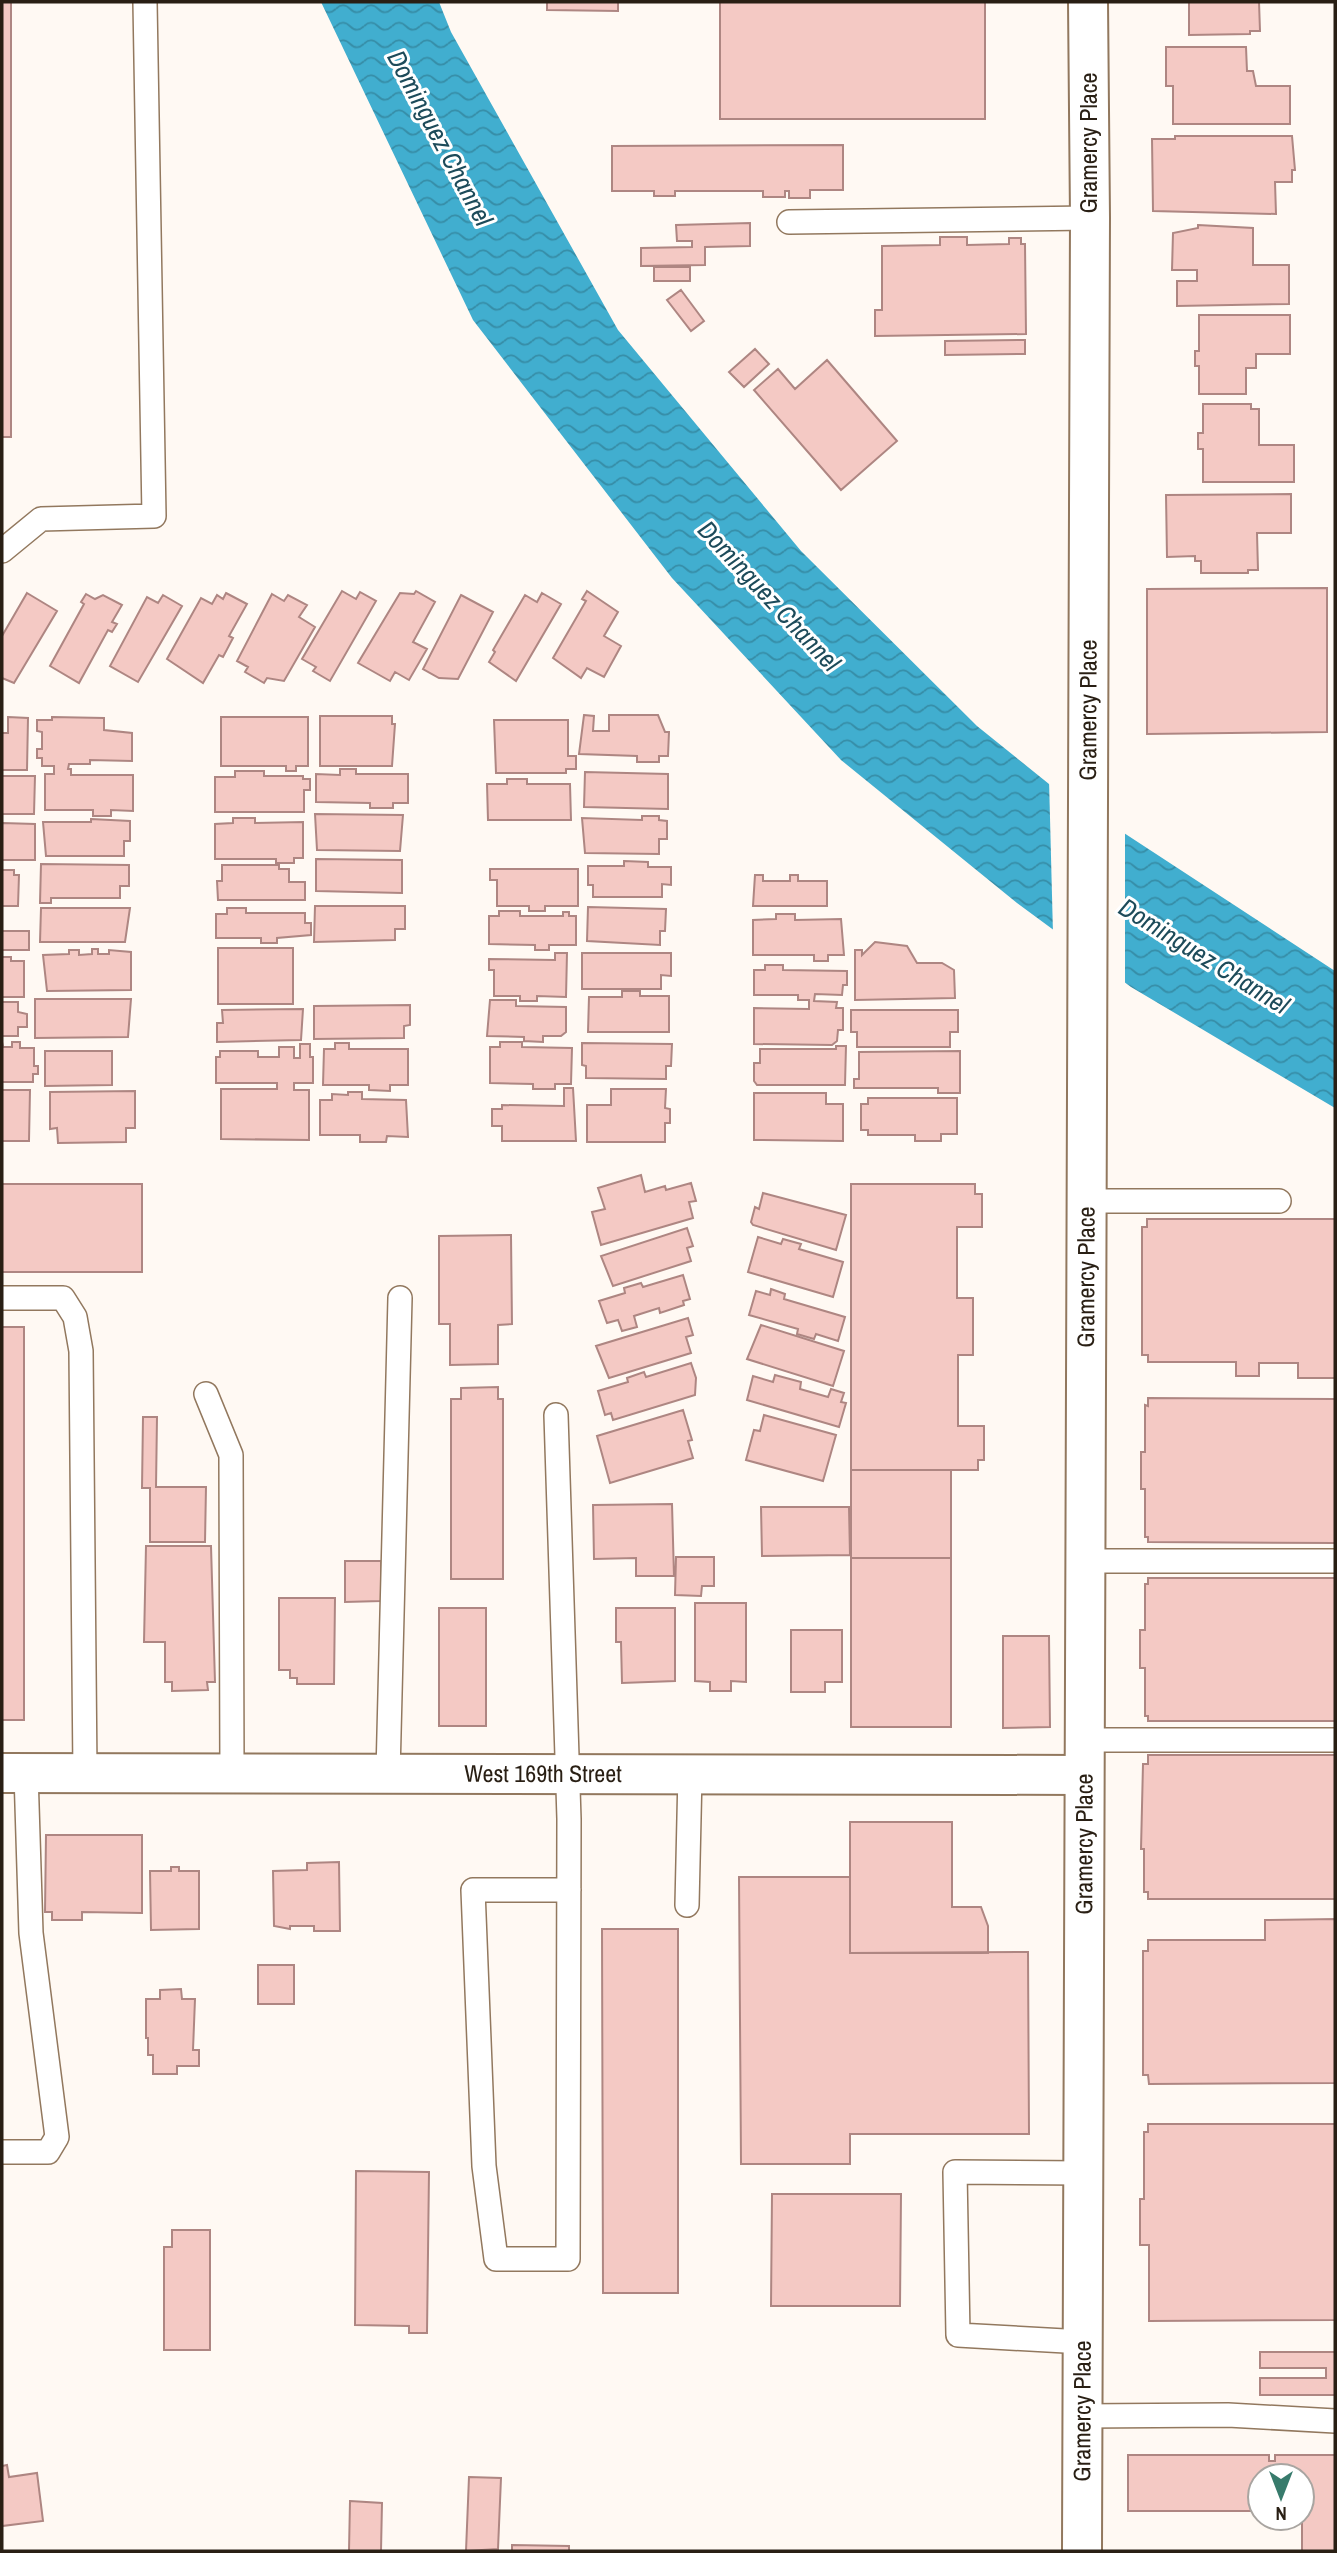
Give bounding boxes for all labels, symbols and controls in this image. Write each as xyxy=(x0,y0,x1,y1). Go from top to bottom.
water label: Dominguez Channel xyxy=(379,44,502,233)
street label: Gramercy Place xyxy=(1072,72,1104,214)
water label: Dominguez Channel xyxy=(690,513,849,680)
street label: Gramercy Place xyxy=(1071,639,1104,781)
water label: Dominguez Channel xyxy=(1113,889,1297,1023)
street label: Gramercy Place xyxy=(1069,1206,1102,1348)
street label: West 169th Street xyxy=(464,1757,622,1789)
street label: Gramercy Place xyxy=(1067,1773,1100,1915)
street label: Gramercy Place xyxy=(1065,2340,1098,2482)
north arrow xyxy=(1246,2462,1316,2532)
text: N xyxy=(1275,2501,1287,2527)

